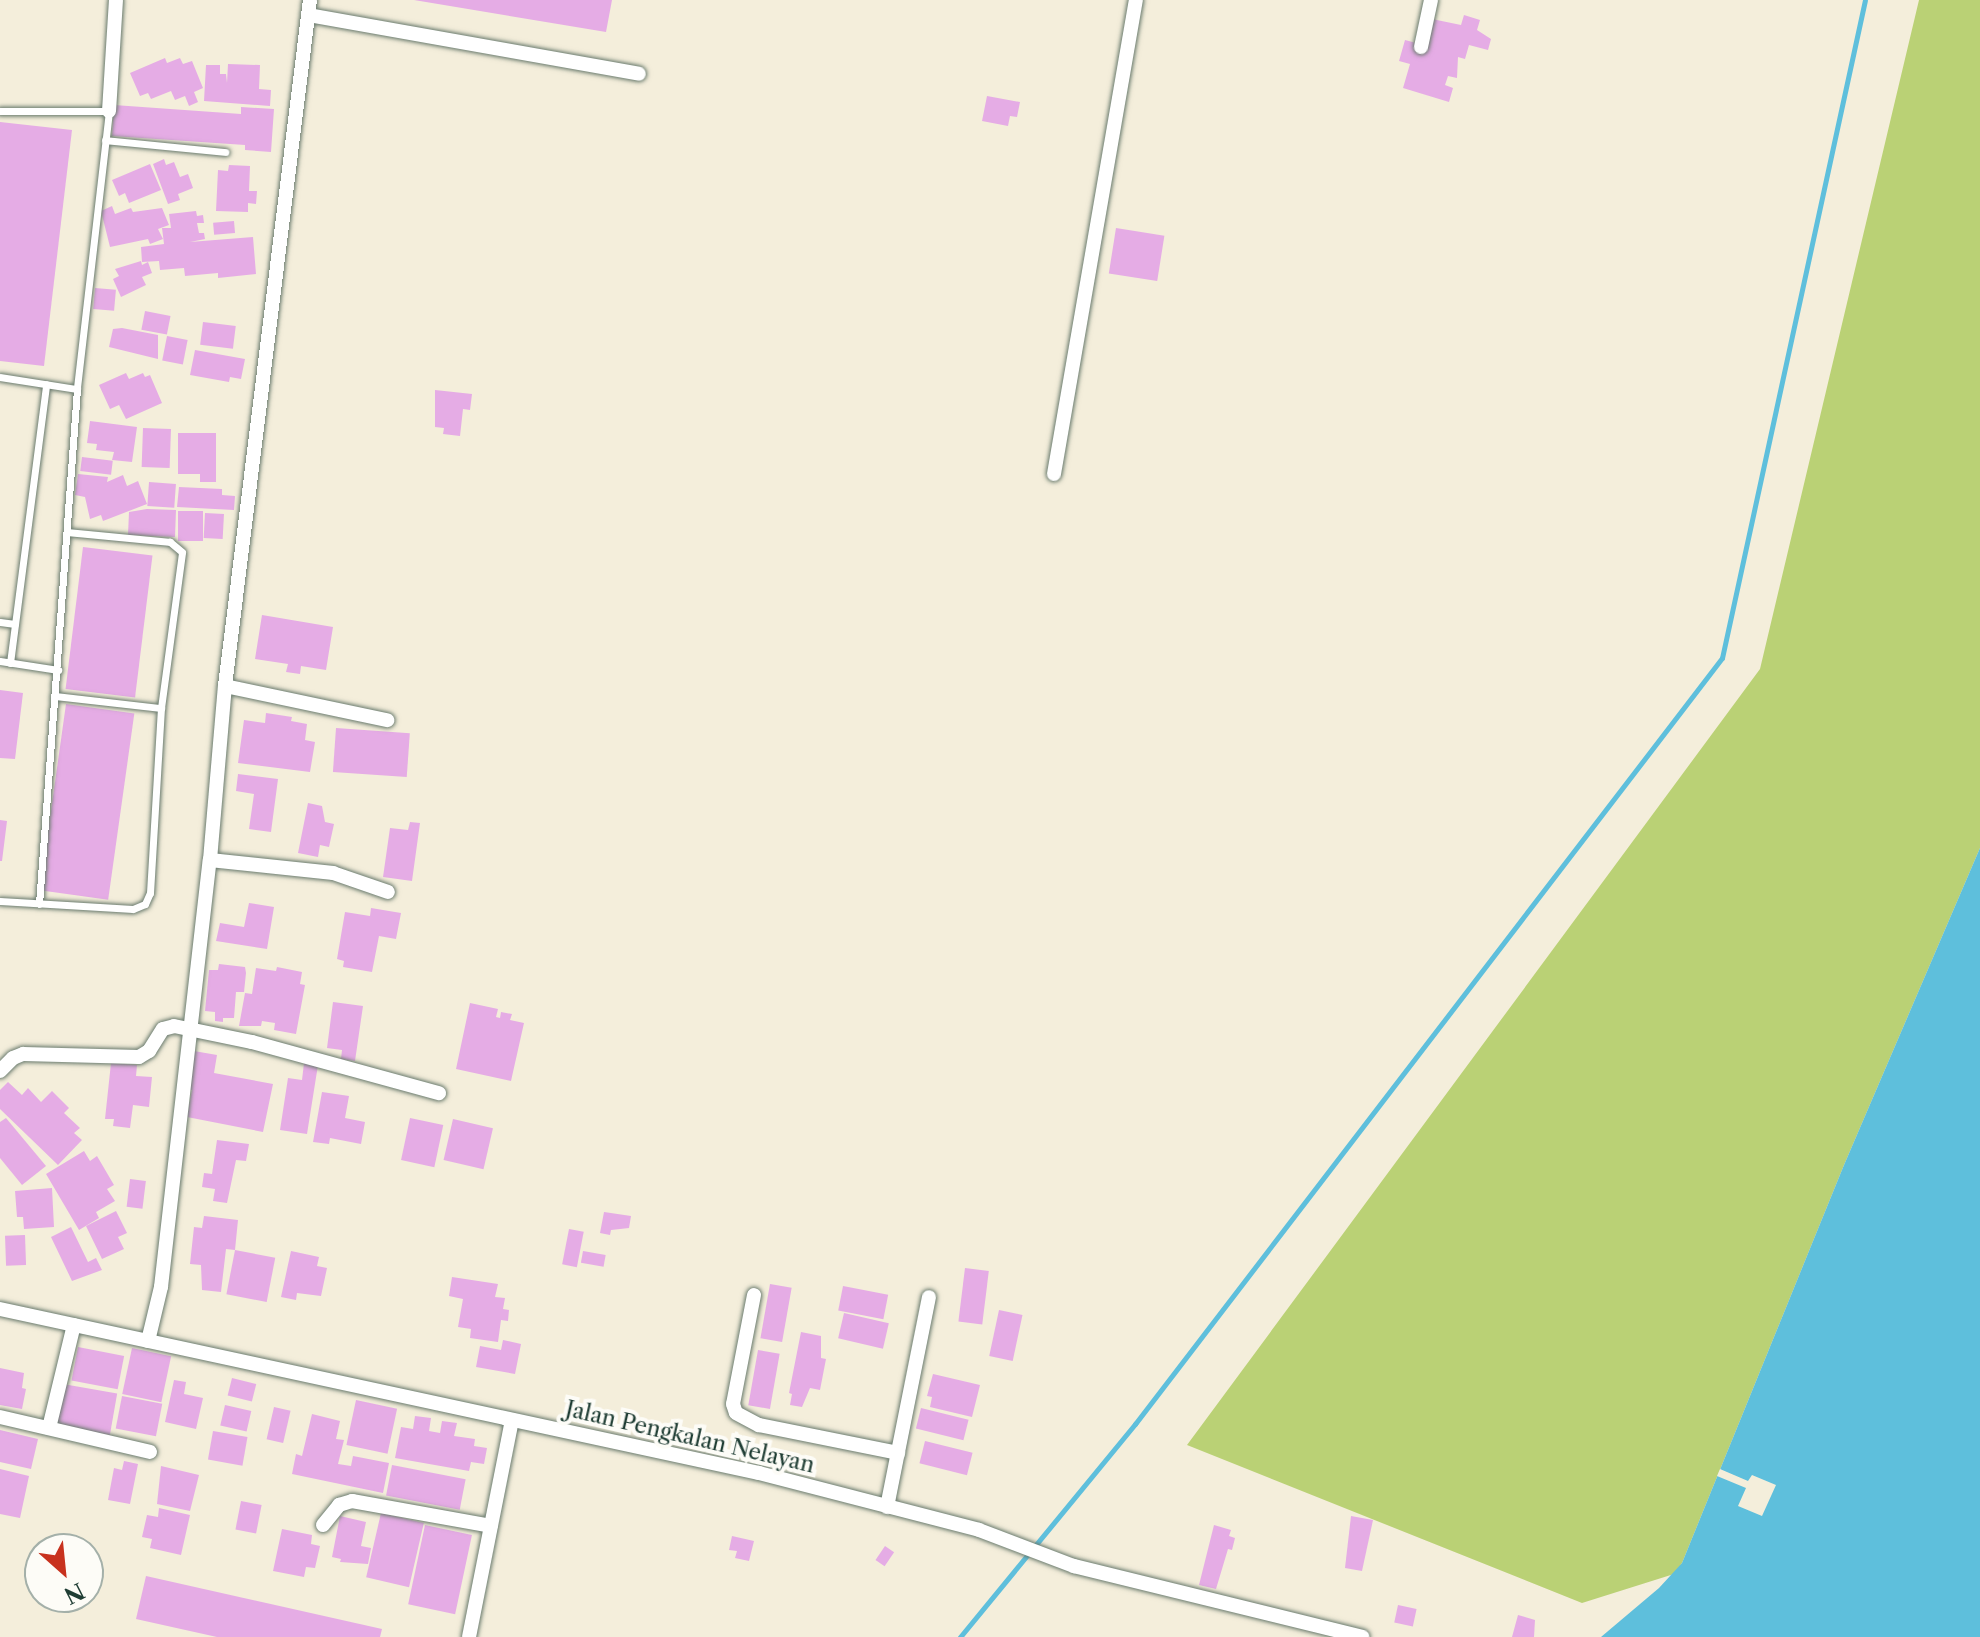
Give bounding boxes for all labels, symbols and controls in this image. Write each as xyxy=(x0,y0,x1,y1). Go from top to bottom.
street label: Jalan Pengkalan Nelayan xyxy=(563,1395,817,1479)
north arrow xyxy=(24,1533,104,1613)
text: N xyxy=(60,1577,89,1609)

